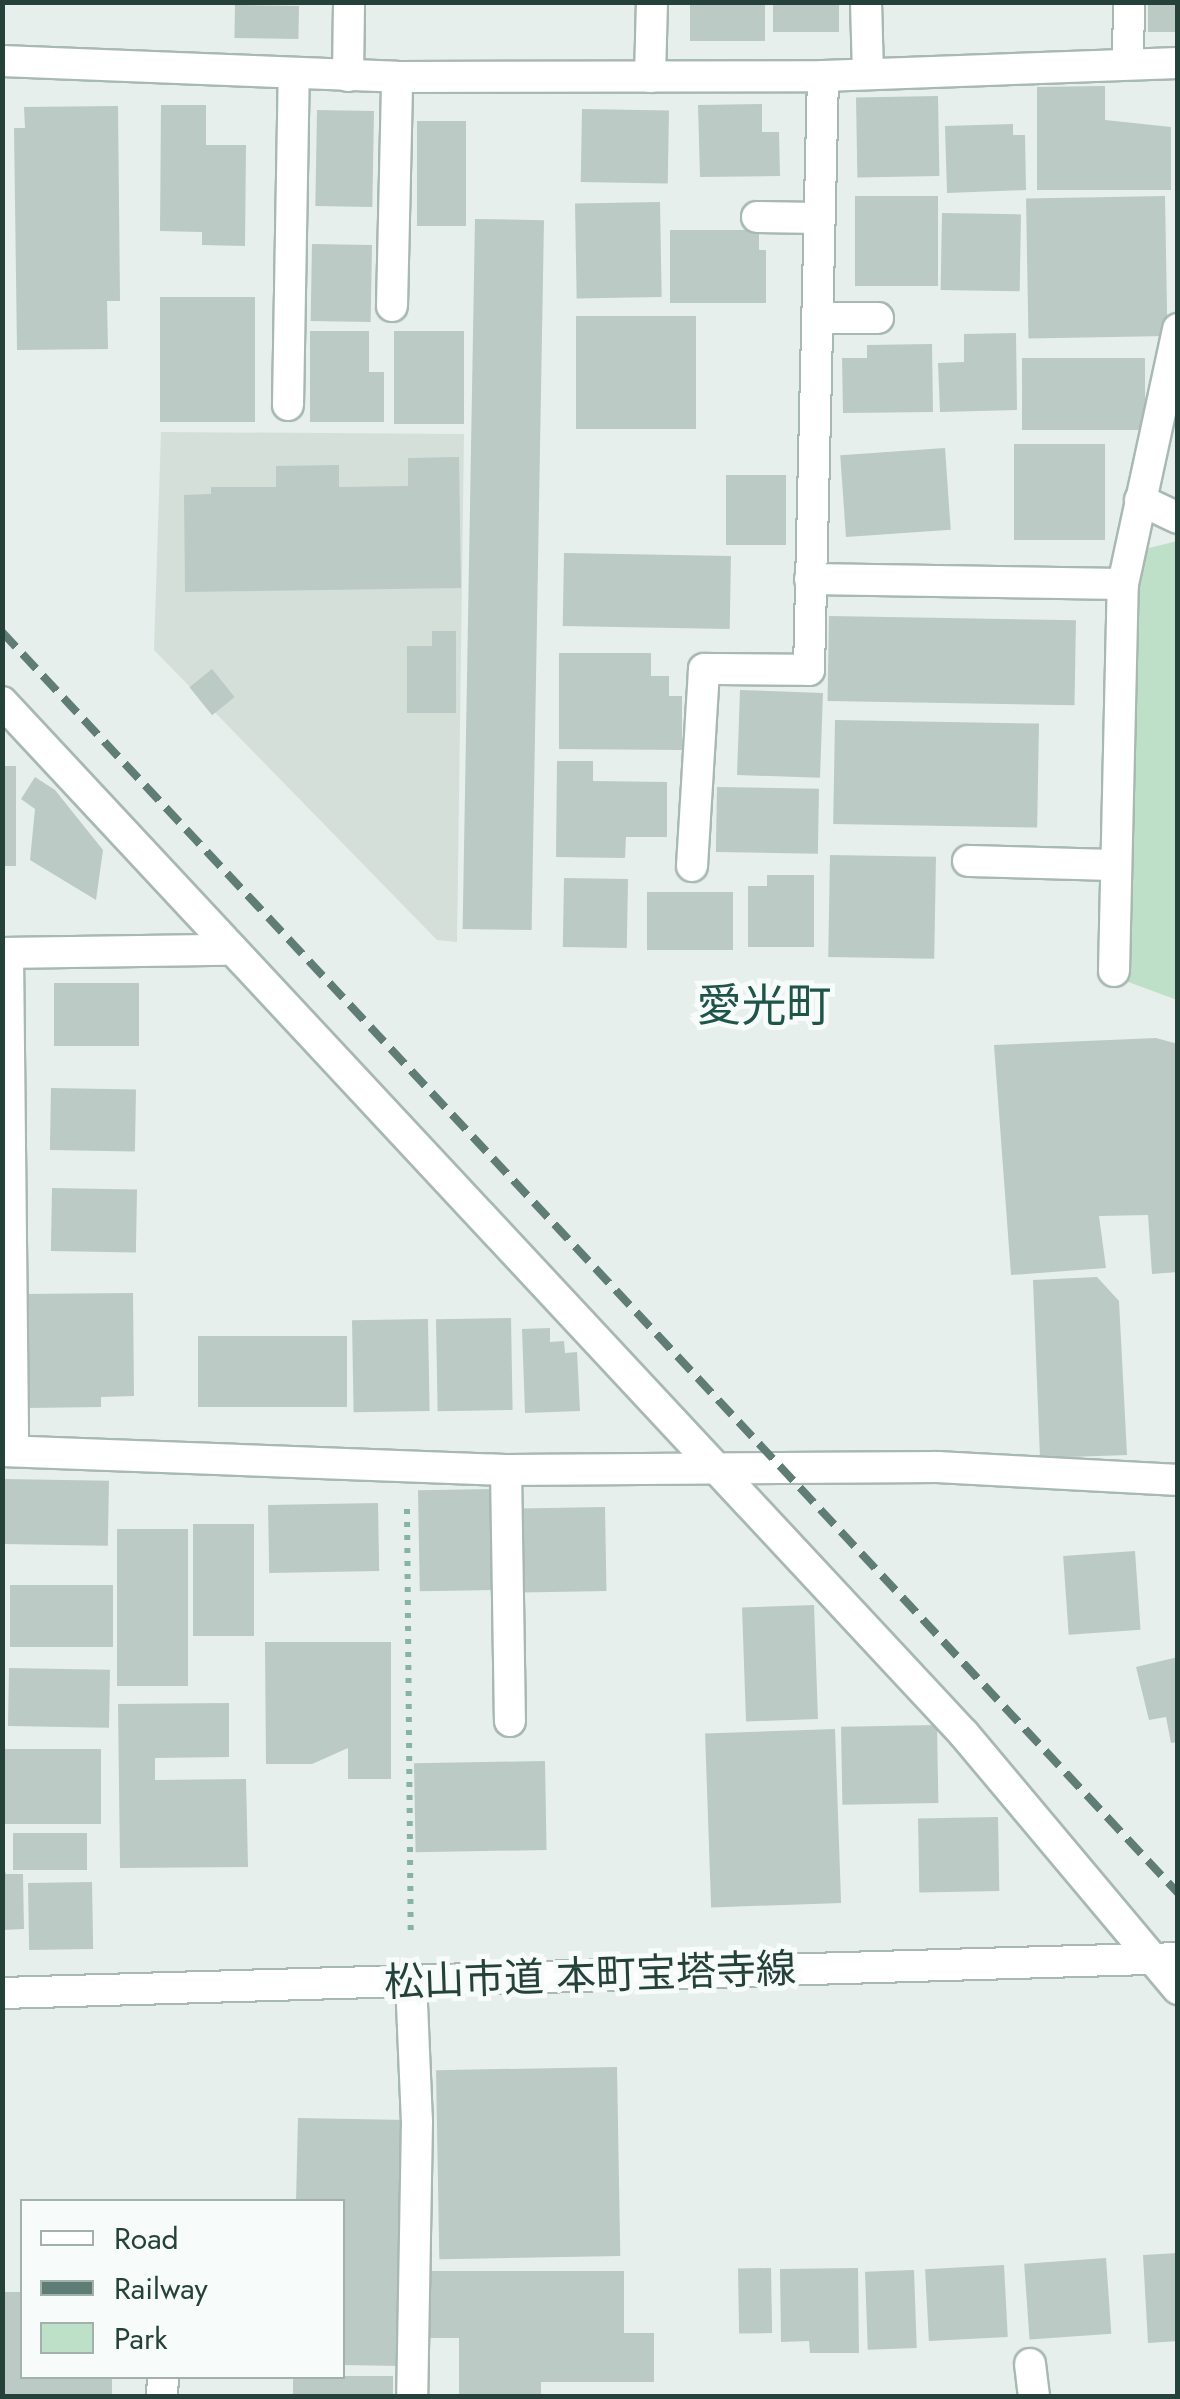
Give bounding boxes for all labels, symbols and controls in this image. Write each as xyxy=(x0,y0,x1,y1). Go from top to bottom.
district label: 愛光町 xyxy=(697,979,831,1033)
street label: 松山市道 本町宝塔寺線 xyxy=(383,1944,797,2006)
legend xyxy=(20,2199,345,2379)
text: Road xyxy=(114,2217,179,2260)
text: Railway xyxy=(114,2267,208,2310)
text: Park xyxy=(114,2317,167,2360)

